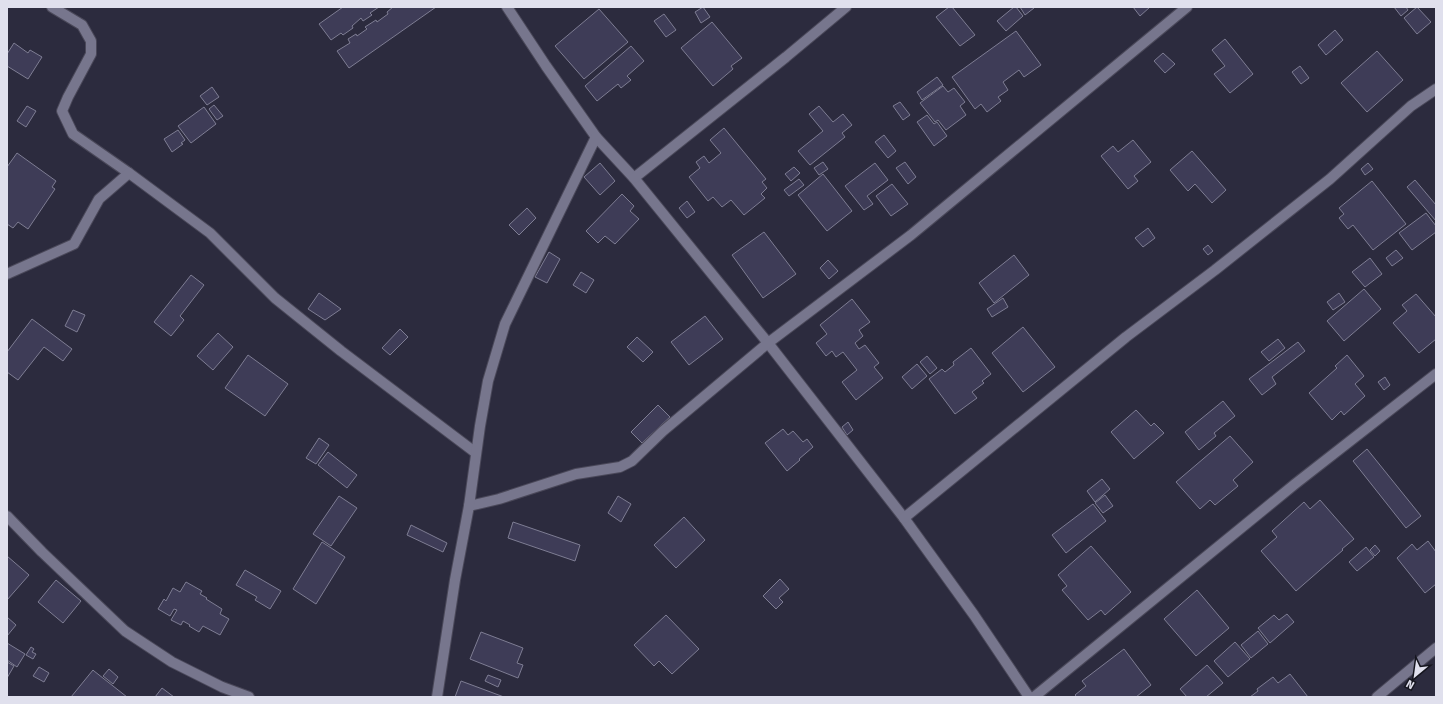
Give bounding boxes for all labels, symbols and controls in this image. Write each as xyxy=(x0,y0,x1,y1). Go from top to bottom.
north arrow xyxy=(1395,656,1435,696)
text: N xyxy=(1404,677,1417,692)

